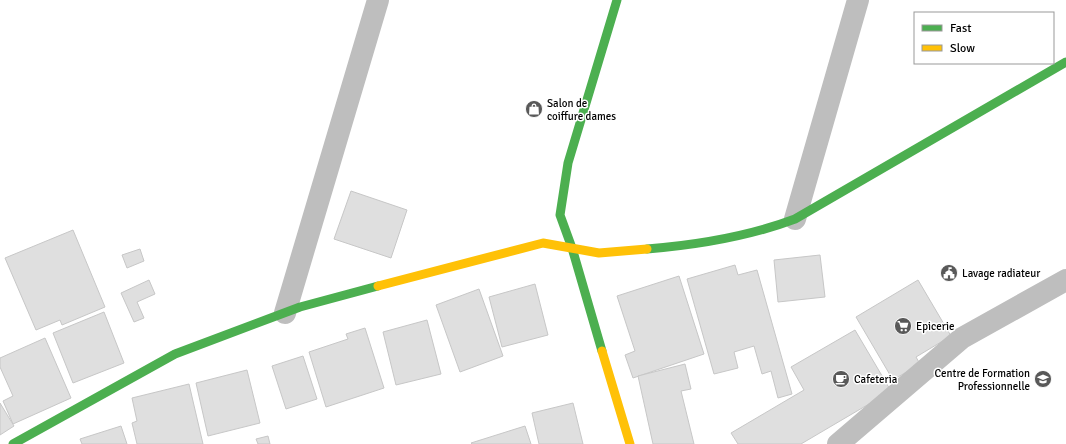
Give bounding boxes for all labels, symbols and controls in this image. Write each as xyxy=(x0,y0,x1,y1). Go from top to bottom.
legend xyxy=(914,12,1054,64)
text: Fast xyxy=(950,21,971,36)
text: Slow xyxy=(950,41,975,56)
place label: Salon de coiffure dames xyxy=(547,97,616,123)
shop icon: Salon de coiffure dames xyxy=(524,99,544,119)
public building icon: Lavage radiateur xyxy=(939,263,959,283)
place label: Lavage radiateur xyxy=(962,267,1040,280)
supermarket icon: Epicerie xyxy=(893,316,913,336)
place label: Epicerie xyxy=(916,320,954,333)
place label: Centre de Formation Professionnelle xyxy=(935,367,1030,393)
cafe icon: Cafeteria xyxy=(831,369,851,389)
school or university icon: Centre de Formation Professionnelle xyxy=(1033,369,1053,389)
place label: Cafeteria xyxy=(854,373,898,386)

